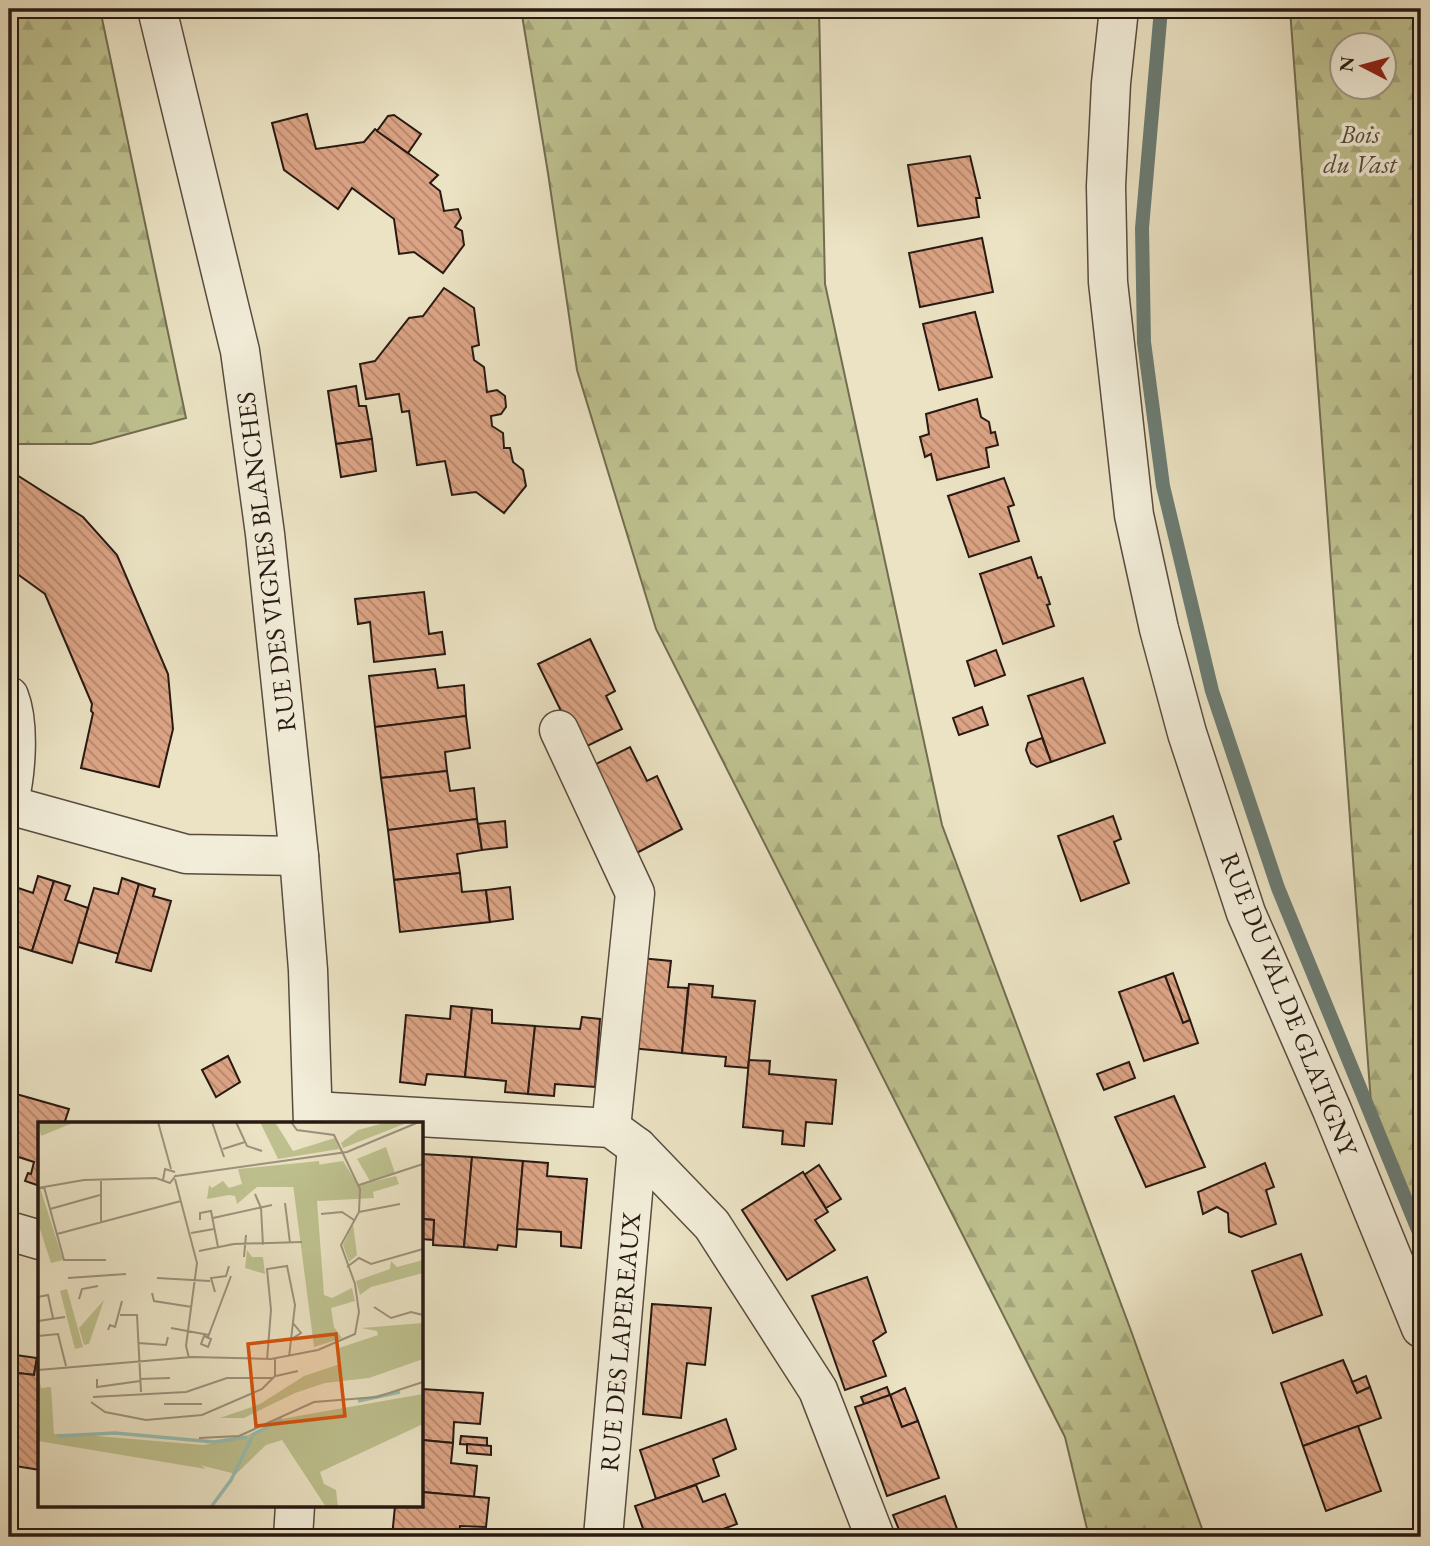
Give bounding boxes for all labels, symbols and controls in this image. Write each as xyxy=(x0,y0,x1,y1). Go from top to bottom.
north arrow xyxy=(1328,32,1398,102)
text: N xyxy=(1333,55,1360,73)
park label: Bois du Vast xyxy=(1323,117,1398,181)
street label: RUE DES VIGNES BLANCHES xyxy=(228,390,304,734)
street label: RUE DU VAL DE GLATIGNY xyxy=(1213,847,1366,1162)
inset map xyxy=(38,1122,424,1508)
street label: RUE DES LAPEREAUX xyxy=(592,1210,648,1473)

